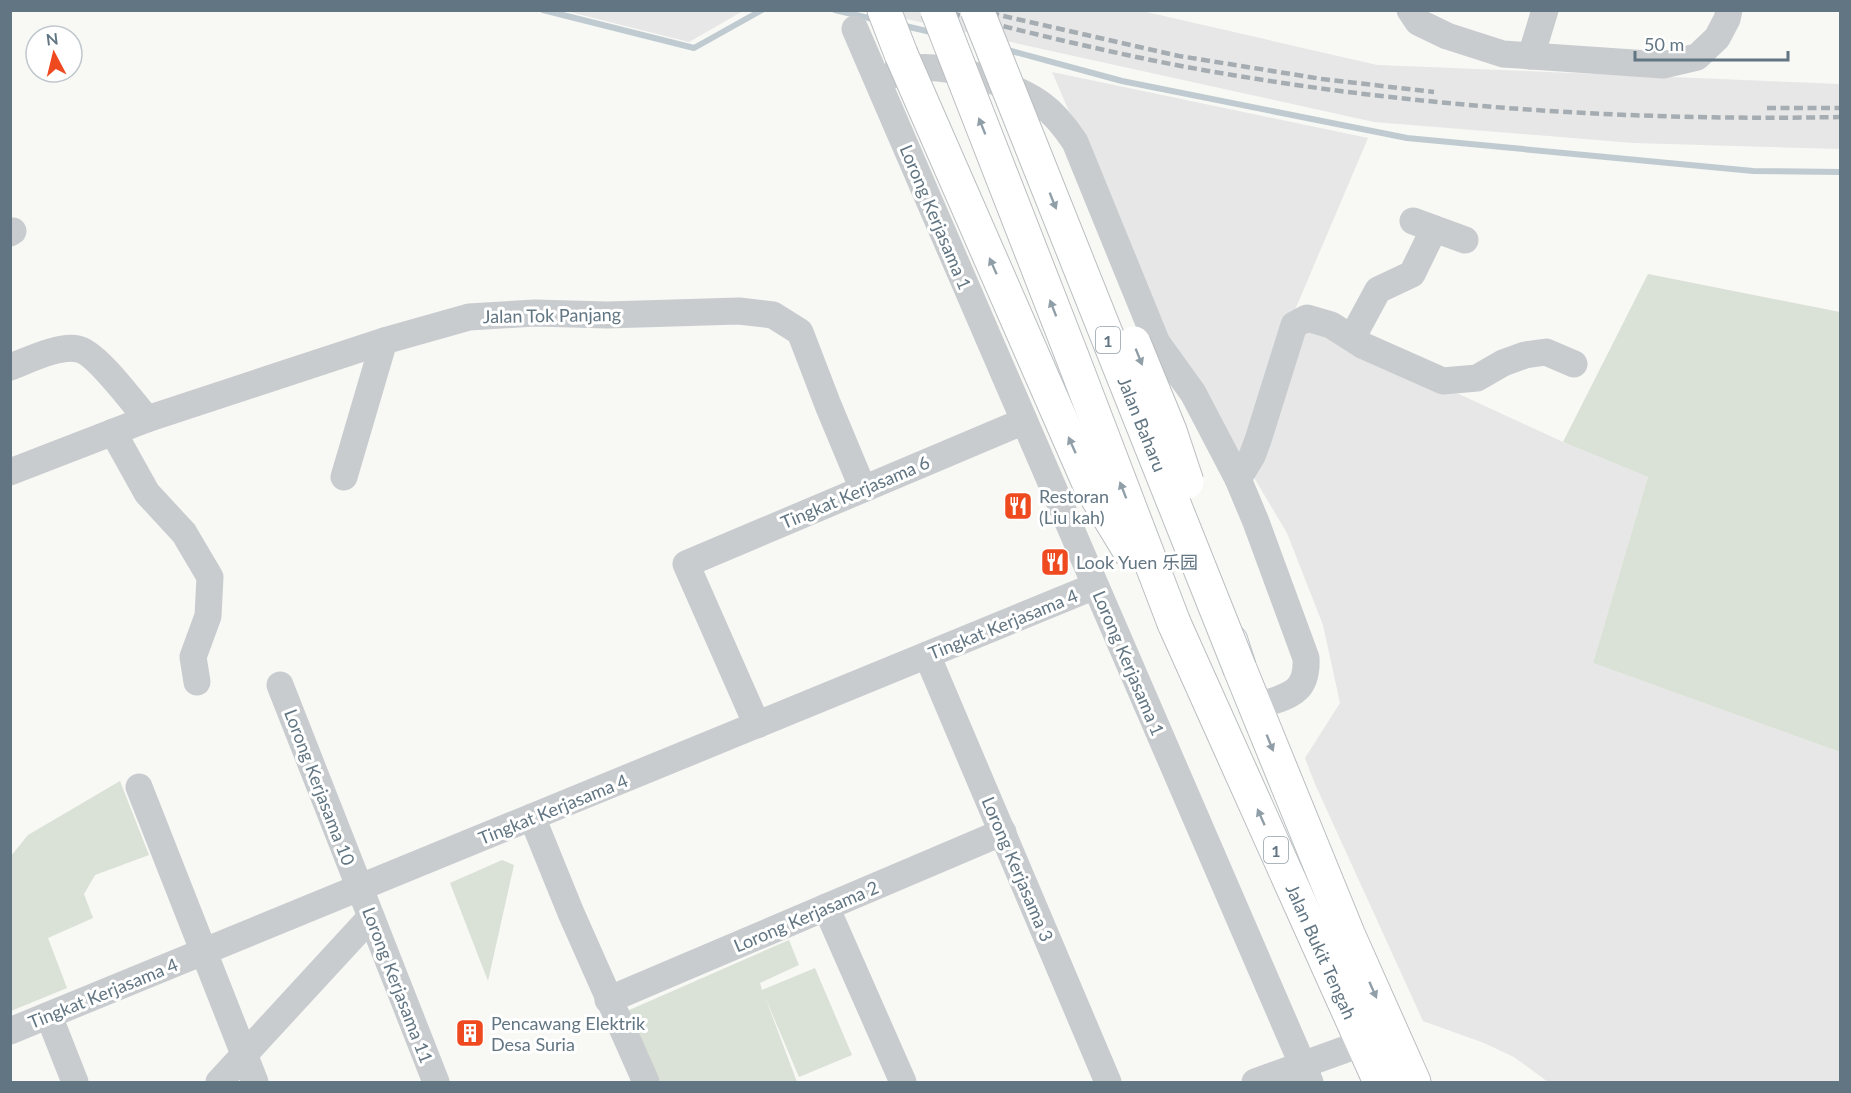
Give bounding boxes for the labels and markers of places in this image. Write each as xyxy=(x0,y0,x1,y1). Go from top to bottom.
place label: Restoran (Liu kah) xyxy=(1039,485,1109,528)
restaurant icon: Restoran (Liu kah) xyxy=(1002,490,1034,522)
restaurant icon: Look Yuen 乐园 xyxy=(1039,546,1071,578)
place label: Look Yuen 乐园 xyxy=(1076,551,1198,573)
place label: Pencawang Elektrik Desa Suria xyxy=(491,1012,646,1055)
building icon: Pencawang Elektrik Desa Suria xyxy=(454,1017,486,1049)

